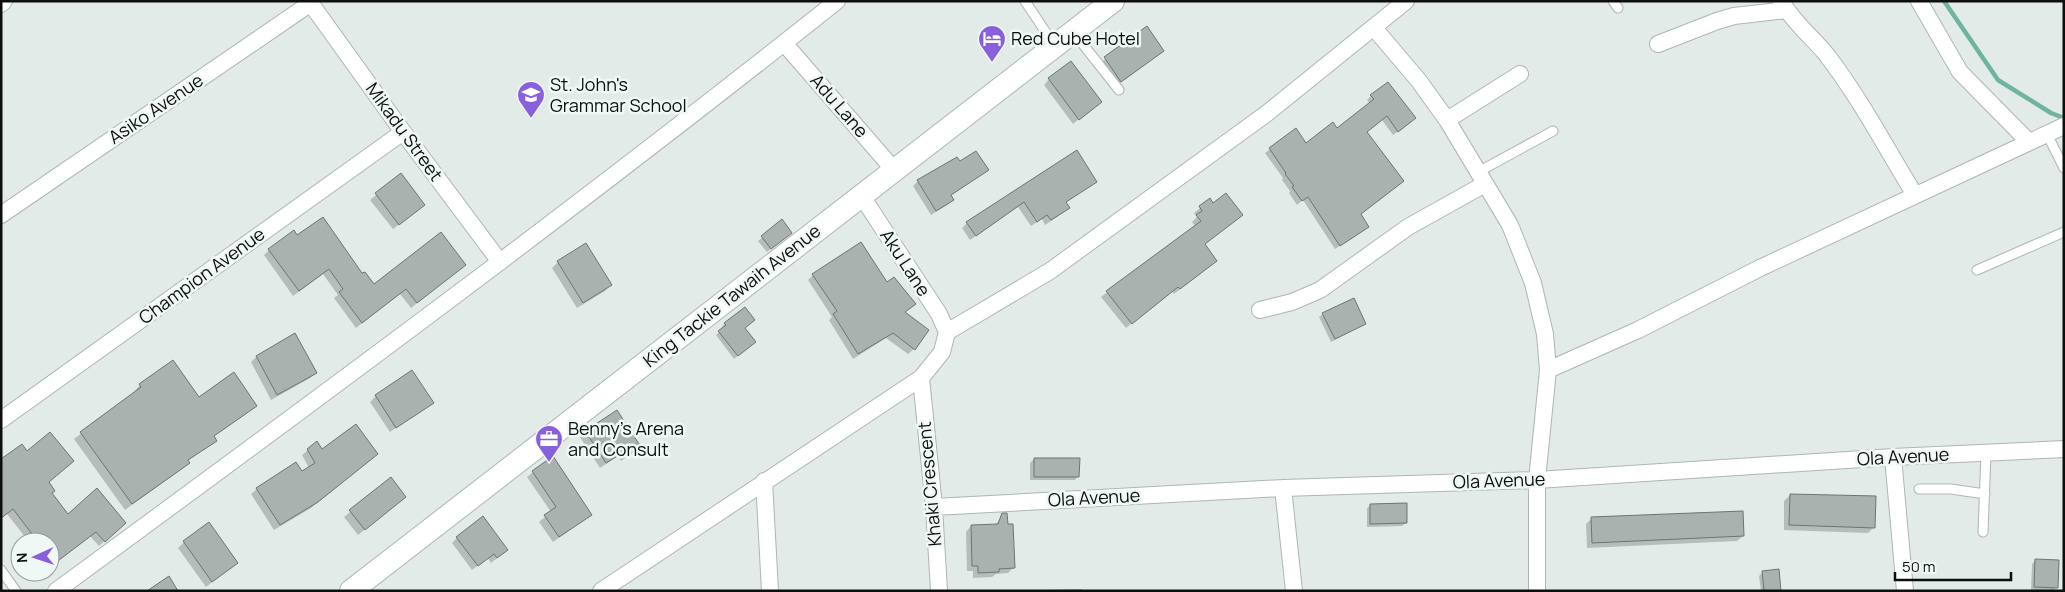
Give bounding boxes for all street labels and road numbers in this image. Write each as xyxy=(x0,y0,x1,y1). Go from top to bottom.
street label: Asiko Avenue xyxy=(103,68,208,149)
street label: Adu Lane xyxy=(806,69,874,142)
street label: Mikadu Street xyxy=(361,77,449,185)
street label: King Tackie Tawaih Avenue xyxy=(638,218,825,372)
street label: Champion Avenue xyxy=(134,221,269,329)
street label: Aku Lane xyxy=(875,224,936,300)
street label: Khaki Crescent xyxy=(912,421,946,547)
street label: Ola Avenue xyxy=(1856,442,1950,470)
street label: Ola Avenue xyxy=(1452,466,1546,494)
street label: Ola Avenue xyxy=(1047,483,1141,511)

